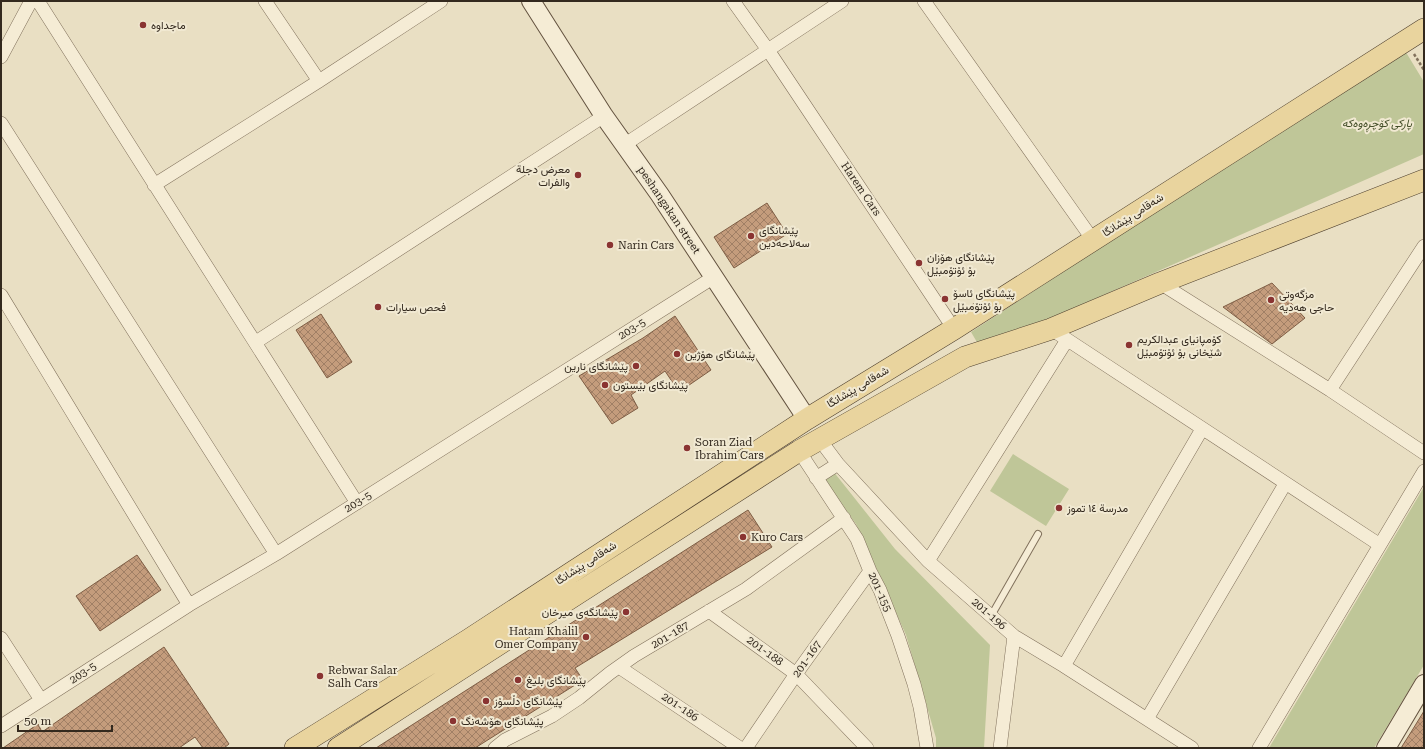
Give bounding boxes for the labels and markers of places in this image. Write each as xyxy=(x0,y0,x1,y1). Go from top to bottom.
place label: ماجداوە xyxy=(151,19,186,32)
marker: ماجداوە xyxy=(138,20,148,30)
place label: معرض دجلة والفرات xyxy=(516,163,570,189)
marker: معرض دجلة والفرات xyxy=(573,170,583,180)
place label: پێشانگای سەلاحەدین xyxy=(759,224,810,250)
marker: پێشانگای سەلاحەدین xyxy=(746,231,756,241)
place label: Narin Cars xyxy=(618,239,674,252)
marker: Narin Cars xyxy=(605,240,615,250)
place label: پێشانگای هۆزان بۆ ئۆتۆمبێل xyxy=(927,251,995,277)
marker: پێشانگای هۆزان بۆ ئۆتۆمبێل xyxy=(914,258,924,268)
place label: پێشانگای ئاسۆ بۆ ئۆتۆمبێل xyxy=(953,287,1015,313)
place label: مزگەوتی حاجی هەدیە xyxy=(1279,288,1334,314)
marker: پێشانگای ئاسۆ بۆ ئۆتۆمبێل xyxy=(940,294,950,304)
marker: مزگەوتی حاجی هەدیە xyxy=(1266,295,1276,305)
place label: فحص سيارات xyxy=(386,301,446,314)
marker: فحص سيارات xyxy=(373,302,383,312)
place label: کۆمپانیای عبدالكريم شێخانی بۆ ئۆتۆمبێل xyxy=(1137,333,1222,359)
marker: کۆمپانیای عبدالكريم شێخانی بۆ ئۆتۆمبێل xyxy=(1124,340,1134,350)
place label: پێشانگای هۆژین xyxy=(685,348,755,362)
marker: پێشانگای هۆژین xyxy=(672,349,682,359)
place label: پێشانگای نارین xyxy=(564,360,628,374)
marker: پێشانگای نارین xyxy=(631,361,641,371)
place label: پێشانگای بێستون xyxy=(613,379,688,393)
marker: پێشانگای بێستون xyxy=(600,380,610,390)
place label: Soran Ziad Ibrahim Cars xyxy=(695,436,764,462)
marker: Soran Ziad Ibrahim Cars xyxy=(682,443,692,453)
place label: مدرسة ١٤ تموز xyxy=(1066,502,1128,515)
marker: مدرسة ١٤ تموز xyxy=(1054,503,1064,513)
place label: Kuro Cars xyxy=(751,531,803,544)
marker: Kuro Cars xyxy=(738,532,748,542)
place label: پێشانگەی میرخان xyxy=(542,606,618,620)
marker: پێشانگەی میرخان xyxy=(621,607,631,617)
place label: Hatam Khalil Omer Company xyxy=(495,625,579,651)
marker: Hatam Khalil Omer Company xyxy=(581,632,591,642)
place label: Rebwar Salar Salh Cars xyxy=(328,664,398,690)
marker: Rebwar Salar Salh Cars xyxy=(315,671,325,681)
place label: پێشانگای بلیغ xyxy=(526,674,586,688)
marker: پێشانگای بلیغ xyxy=(513,675,523,685)
place label: پێشانگای دڵسۆز xyxy=(493,695,563,709)
marker: پێشانگای دڵسۆز xyxy=(481,696,491,706)
place label: پێشانگای هۆشەنگ xyxy=(461,715,544,729)
marker: پێشانگای هۆشەنگ xyxy=(448,716,458,726)

